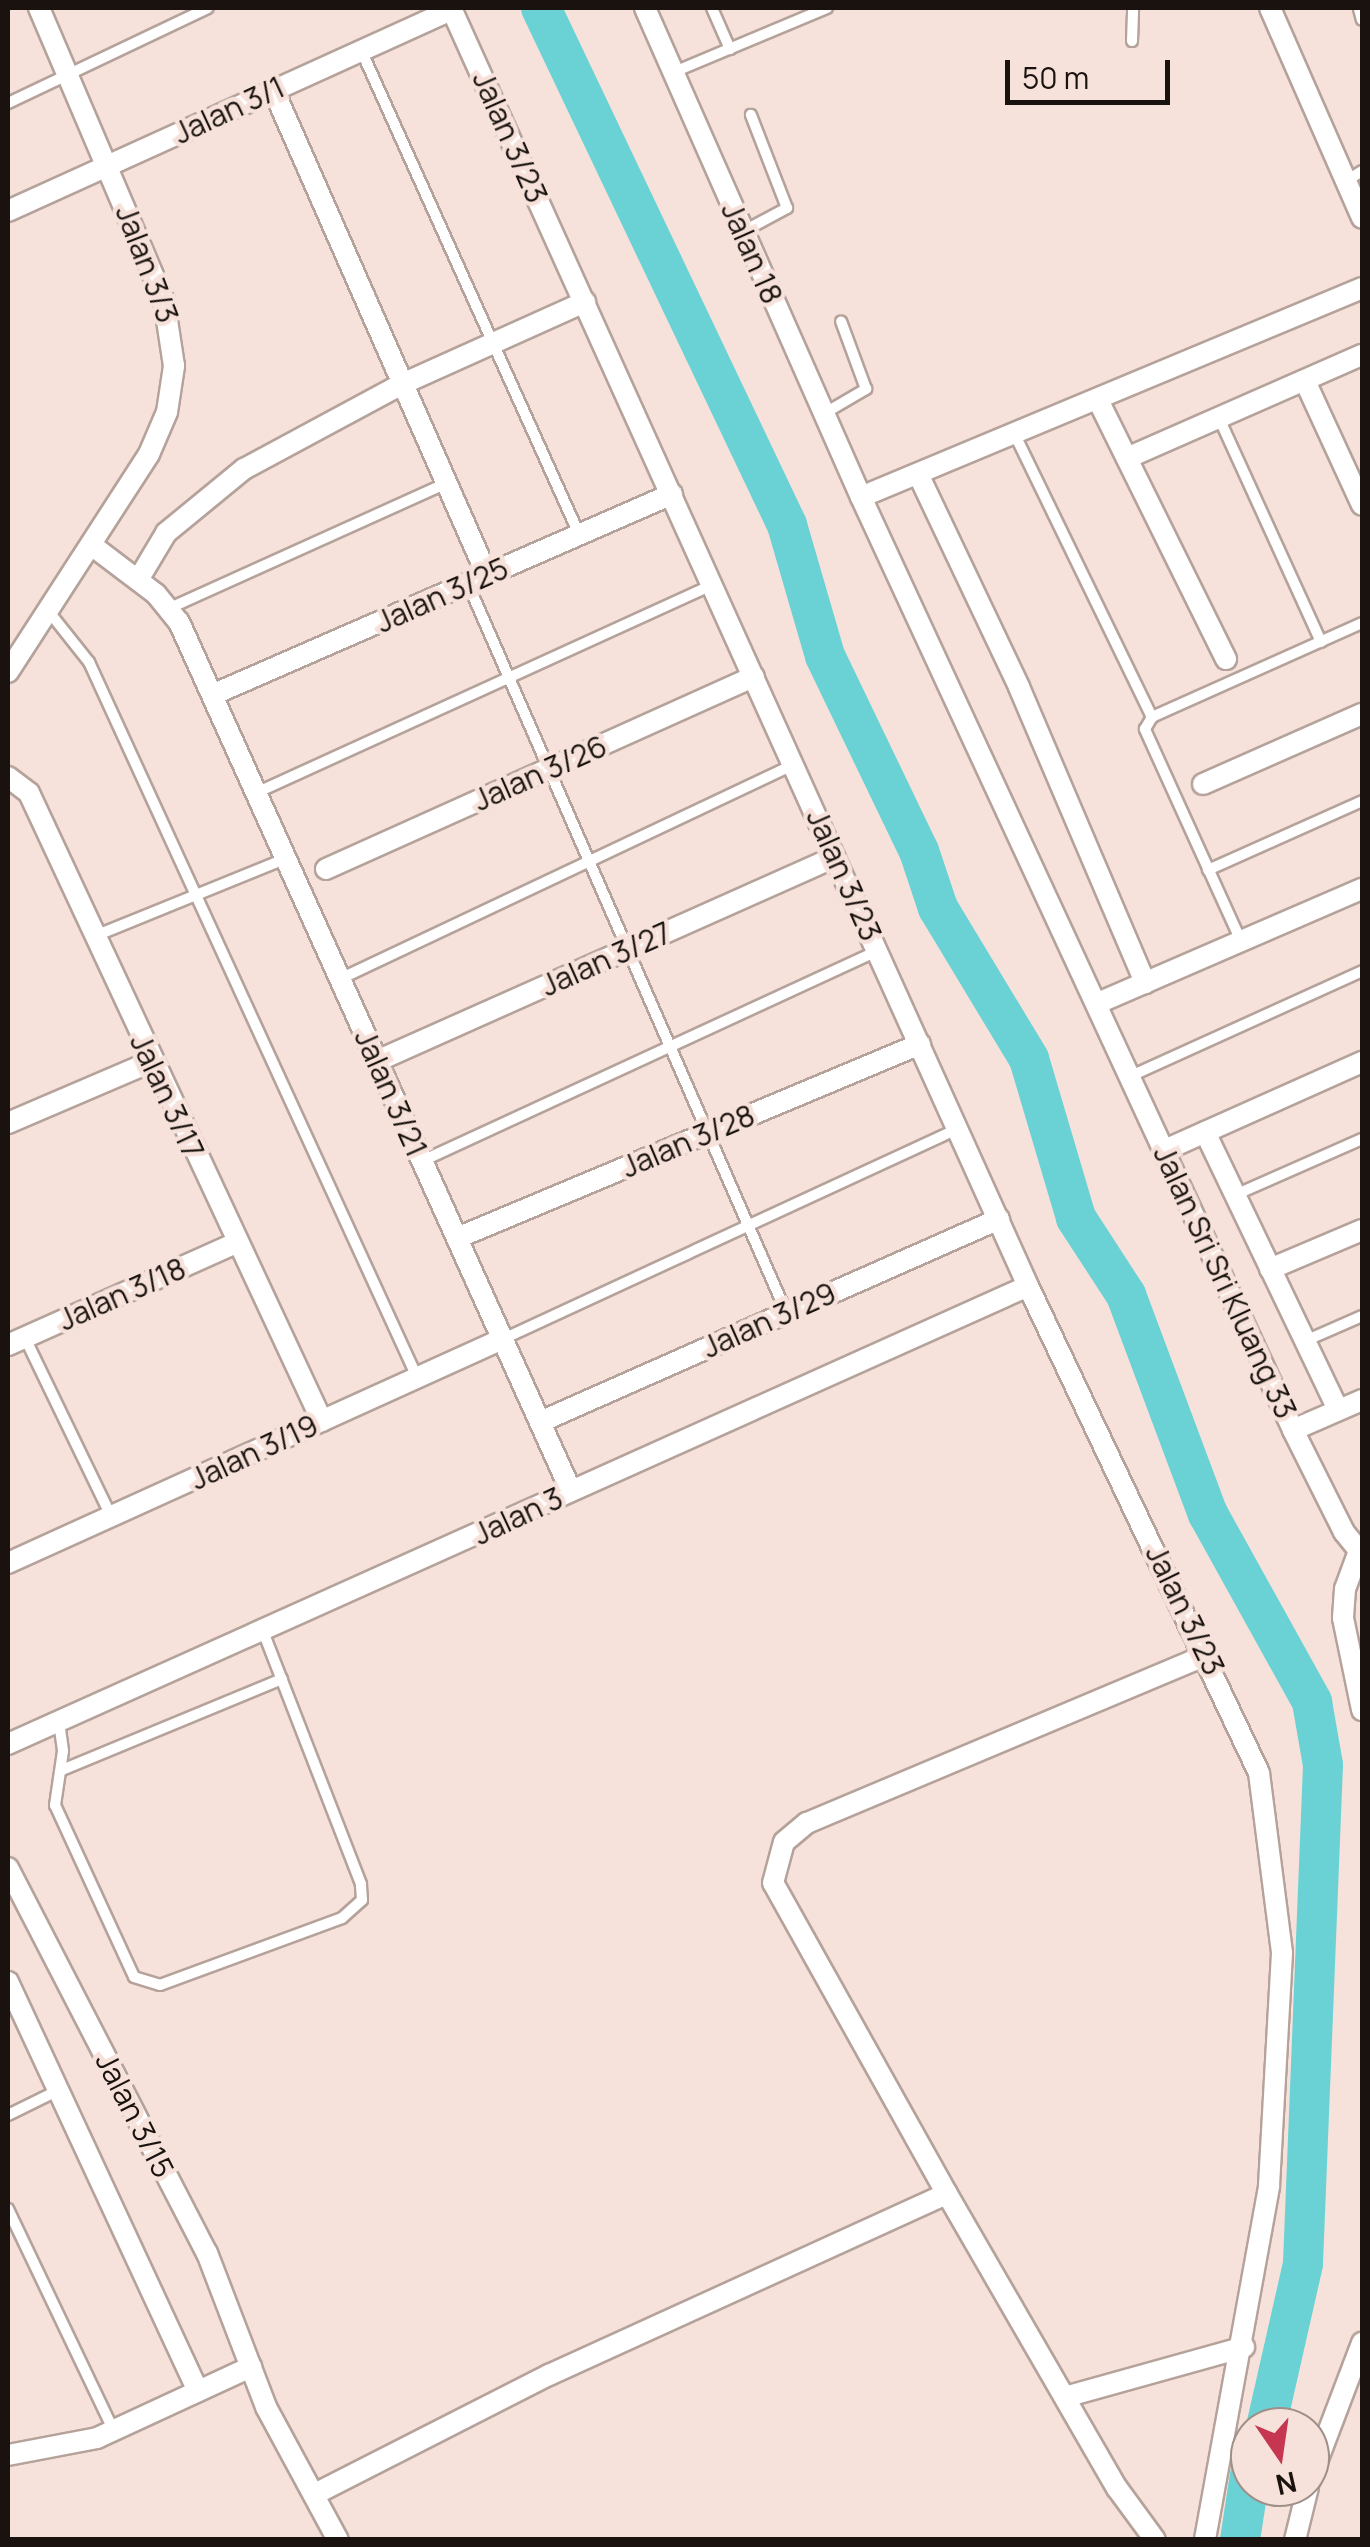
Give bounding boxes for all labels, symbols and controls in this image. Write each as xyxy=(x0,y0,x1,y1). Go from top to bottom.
scale bar xyxy=(1010,40,1175,102)
text: 50 m xyxy=(1022,57,1089,98)
street label: Jalan 3/23 xyxy=(465,66,555,208)
street label: Jalan 3/1 xyxy=(168,69,290,151)
street label: Jalan 18 xyxy=(714,197,790,309)
street label: Jalan 3/3 xyxy=(108,200,186,328)
street label: Jalan 3/25 xyxy=(370,550,514,640)
street label: Jalan 3/26 xyxy=(468,728,612,818)
street label: Jalan 3/23 xyxy=(799,804,889,946)
street label: Jalan 3/27 xyxy=(535,914,677,1004)
street label: Jalan 3/21 xyxy=(347,1024,435,1162)
street label: Jalan 3/17 xyxy=(123,1028,211,1164)
street label: Jalan 3/28 xyxy=(616,1097,760,1185)
street label: Jalan Sri Sri Kluang 33 xyxy=(1146,1140,1304,1424)
street label: Jalan 3/18 xyxy=(53,1250,191,1338)
street label: Jalan 3/29 xyxy=(697,1275,841,1365)
street label: Jalan 3/19 xyxy=(184,1407,324,1497)
street label: Jalan 3 xyxy=(468,1480,568,1552)
street label: Jalan 3/23 xyxy=(1138,1539,1232,1681)
street label: Jalan 3/15 xyxy=(88,2047,182,2183)
north arrow xyxy=(1230,2407,1330,2507)
text: N xyxy=(1272,2464,1300,2505)

